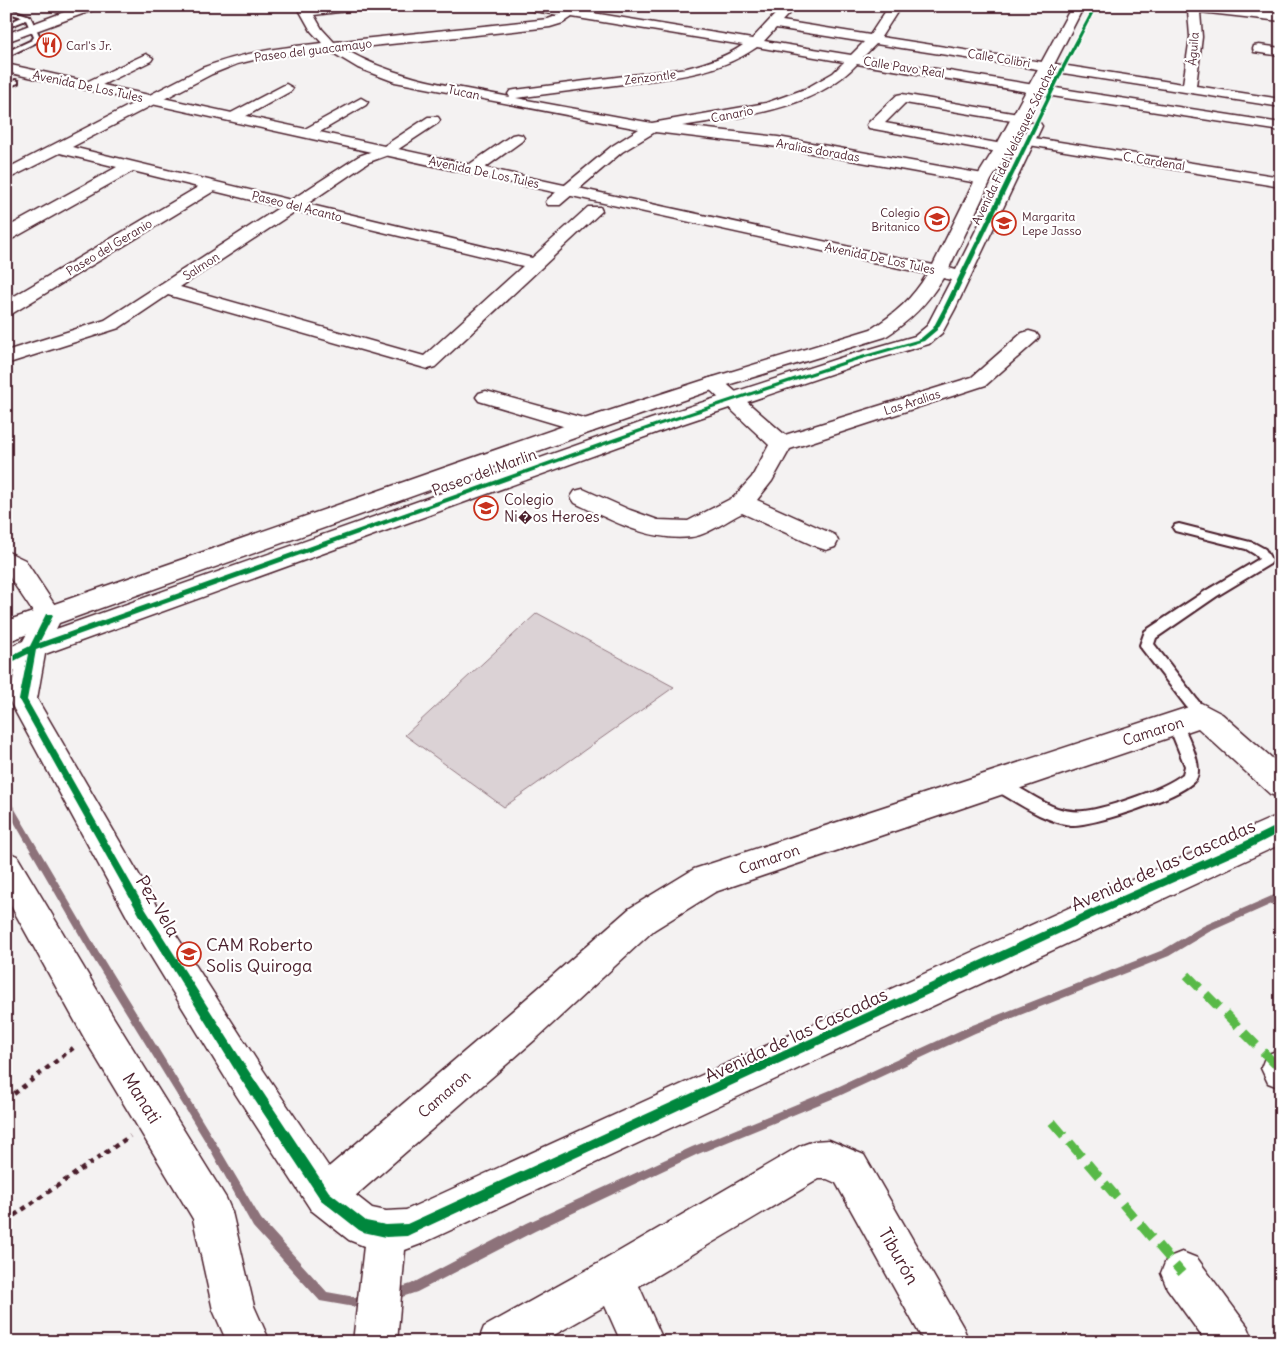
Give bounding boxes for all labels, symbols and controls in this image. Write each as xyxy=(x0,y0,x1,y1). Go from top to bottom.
restaurant icon: Carl's Jr. xyxy=(36,32,62,58)
street label: Águila xyxy=(1184,32,1202,66)
street label: Paseo del guacamayo xyxy=(253,35,373,65)
place label: Carl's Jr. xyxy=(66,38,112,53)
street label: Calle Colibri xyxy=(966,46,1032,70)
street label: Calle Pavo Real xyxy=(862,53,946,81)
street label: Avenida Fidel Velásquez Sánchez xyxy=(968,61,1060,227)
street label: Zenzontle xyxy=(623,66,677,88)
street label: Avenida De Los Tules xyxy=(31,67,145,105)
street label: Tucan xyxy=(447,81,481,103)
street label: Canario xyxy=(710,103,755,125)
street label: Aralias doradas xyxy=(775,135,861,165)
street label: C. Cardenal xyxy=(1122,149,1186,173)
street label: Avenida De Los Tules xyxy=(427,153,541,191)
street label: Paseo del Acanto xyxy=(250,188,344,225)
place label: Colegio Britanico xyxy=(871,205,920,234)
school or university icon: Colegio Britanico xyxy=(924,206,950,232)
place label: Margarita Lepe Jasso xyxy=(1022,209,1082,238)
school or university icon: Margarita Lepe Jasso xyxy=(991,210,1017,236)
street label: Paseo del Geranio xyxy=(63,215,155,279)
street label: Avenida De Los Tules xyxy=(823,239,937,277)
street label: Salmon xyxy=(180,249,222,283)
street label: Las Aralias xyxy=(882,386,942,418)
street label: Paseo del Marlin xyxy=(429,444,539,500)
place label: Colegio Ni�os Heroes xyxy=(504,490,600,526)
school or university icon: Colegio Ni�os Heroes xyxy=(473,495,499,521)
street label: Camaron xyxy=(1120,712,1186,750)
street label: Avenida de las Cascadas xyxy=(1067,814,1259,916)
street label: Camaron xyxy=(736,840,802,878)
street label: Pez Vela xyxy=(131,871,185,941)
place label: CAM Roberto Solis Quiroga xyxy=(206,933,313,977)
school or university icon: CAM Roberto Solis Quiroga xyxy=(176,941,202,967)
street label: Avenida de las Cascadas xyxy=(701,982,891,1088)
street label: Camaron xyxy=(414,1066,474,1122)
street label: Manati xyxy=(118,1068,166,1128)
street label: Tiburón xyxy=(874,1224,924,1288)

